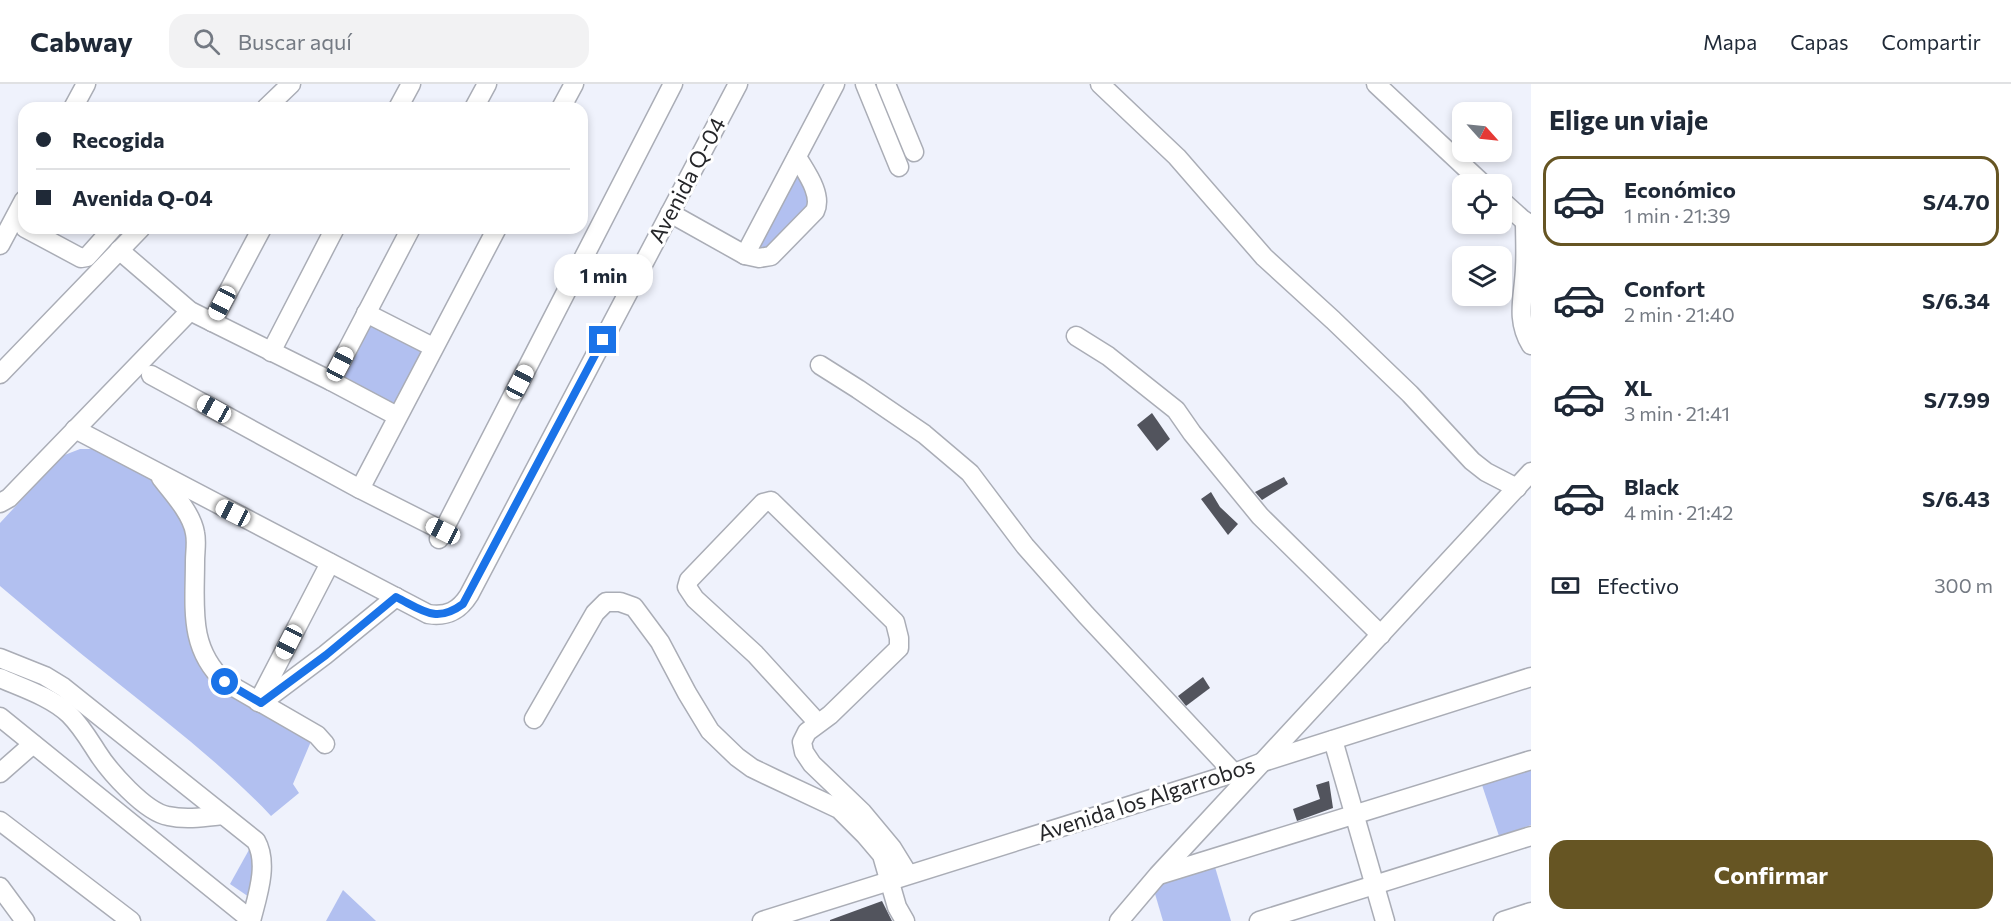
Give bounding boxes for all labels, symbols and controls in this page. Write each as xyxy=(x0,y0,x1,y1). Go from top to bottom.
search box xyxy=(169,14,589,68)
text: Cabway xyxy=(30,24,133,58)
icon: search xyxy=(190,25,223,58)
text: Buscar aquí xyxy=(238,28,352,55)
text: Mapa xyxy=(1703,29,1757,54)
text: Capas xyxy=(1790,29,1849,54)
text: Compartir xyxy=(1882,29,1981,54)
north arrow xyxy=(1452,102,1512,162)
map controls xyxy=(1452,102,1512,306)
text: Elige un viaje xyxy=(1549,103,1708,136)
street label: Avenida Q-04 xyxy=(642,112,731,247)
text: Recogida xyxy=(72,126,164,153)
button: locate xyxy=(1452,174,1512,234)
icon: car xyxy=(1552,174,1606,228)
text: Económico xyxy=(1624,176,1736,203)
text: Avenida Q-04 xyxy=(72,184,213,211)
text: S/4.70 xyxy=(1923,188,1990,215)
text: 1 min · 21:39 xyxy=(1624,203,1731,227)
button: layers xyxy=(1452,246,1512,306)
callout: 1 min xyxy=(554,253,652,295)
text: 1 min xyxy=(580,263,627,287)
icon: car xyxy=(1552,273,1606,327)
text: Confort xyxy=(1624,275,1705,302)
car xyxy=(206,283,238,323)
text: S/6.34 xyxy=(1922,287,1990,314)
text: 2 min · 21:40 xyxy=(1624,302,1735,326)
route end xyxy=(589,326,616,353)
car xyxy=(324,344,356,384)
car xyxy=(504,362,536,402)
icon: car xyxy=(1552,372,1606,426)
text: XL xyxy=(1624,374,1652,401)
text: S/7.99 xyxy=(1924,386,1990,413)
car xyxy=(194,392,234,426)
text: 3 min · 21:41 xyxy=(1624,401,1730,425)
icon: car xyxy=(1552,471,1606,525)
text: Black xyxy=(1624,473,1679,500)
text: S/6.43 xyxy=(1922,485,1990,512)
car xyxy=(213,497,253,529)
text: 4 min · 21:42 xyxy=(1624,500,1733,524)
car xyxy=(423,515,463,547)
icon: cash xyxy=(1549,569,1582,602)
text: Efectivo xyxy=(1597,572,1679,599)
text: 300 m xyxy=(1934,573,1993,597)
car xyxy=(273,622,305,662)
route start xyxy=(211,668,238,695)
street label: Avenida los Algarrobos xyxy=(1034,751,1258,846)
button: Confirmar xyxy=(1549,840,1993,909)

